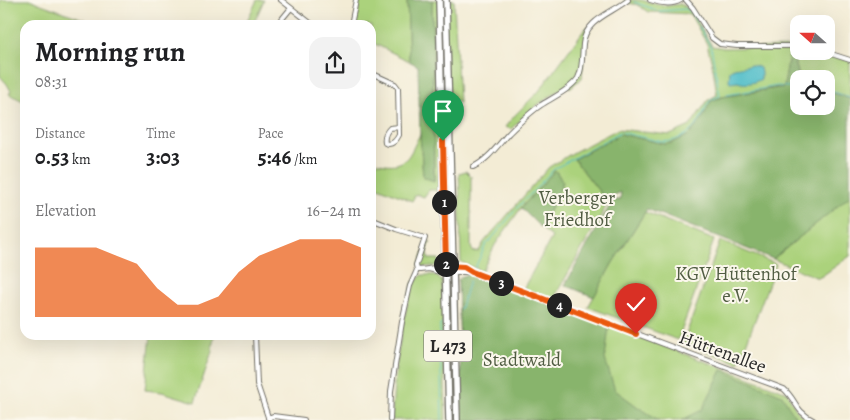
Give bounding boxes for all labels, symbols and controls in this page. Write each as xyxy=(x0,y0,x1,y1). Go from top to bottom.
north arrow xyxy=(790,15,835,60)
map controls xyxy=(790,15,835,115)
text: Morning run xyxy=(35,33,185,71)
button: share xyxy=(309,37,361,89)
button: locate xyxy=(790,70,835,115)
text: 08:31 xyxy=(35,71,67,93)
pin xyxy=(422,90,464,141)
icon: arrive xyxy=(429,97,457,125)
text: Distance xyxy=(35,124,85,143)
text: Time xyxy=(146,124,175,143)
text: Pace xyxy=(258,124,284,143)
text: 0.53 xyxy=(35,143,69,171)
text: 3:03 xyxy=(146,143,180,171)
text: 5:46 xyxy=(258,143,291,171)
text: km xyxy=(69,150,91,169)
text: /km xyxy=(291,150,317,169)
park label: Verberger Friedhof xyxy=(538,185,615,233)
pin: 1 xyxy=(432,190,456,214)
text: 1 xyxy=(442,193,447,212)
text: Elevation xyxy=(35,200,96,222)
text: 16–24 m xyxy=(307,200,361,222)
pin: 2 xyxy=(434,252,458,276)
text: 2 xyxy=(443,255,450,274)
park label: KGV Hüttenhof e.V. xyxy=(675,261,800,309)
pin: 3 xyxy=(488,270,514,296)
text: 3 xyxy=(498,274,505,293)
pin xyxy=(615,283,657,334)
icon: check xyxy=(622,290,650,318)
pin: 4 xyxy=(546,292,572,318)
text: 4 xyxy=(556,296,563,315)
street label: Hüttenallee xyxy=(675,324,770,380)
road number: L 473 xyxy=(424,331,472,362)
park label: Stadtwald xyxy=(483,347,562,373)

